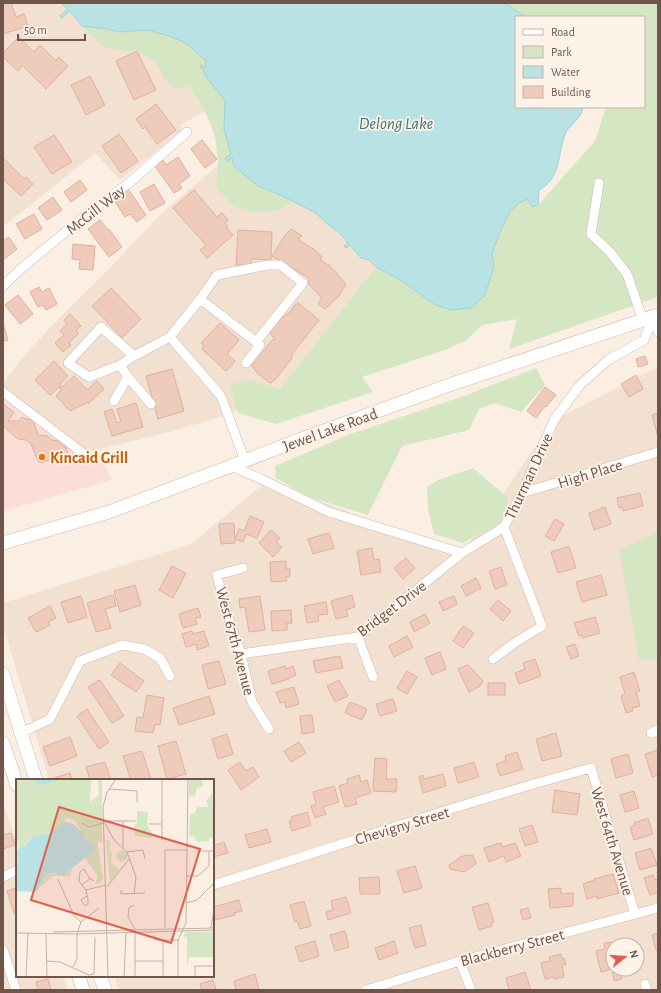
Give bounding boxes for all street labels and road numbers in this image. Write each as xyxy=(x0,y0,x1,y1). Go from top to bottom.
street label: McGill Way xyxy=(63,182,129,238)
street label: Jewel Lake Road xyxy=(281,405,380,454)
street label: Thurman Drive xyxy=(502,431,556,522)
street label: High Place xyxy=(556,457,625,491)
street label: Bridget Drive xyxy=(354,578,429,640)
street label: West 67th Avenue xyxy=(213,585,257,697)
street label: West 64th Avenue xyxy=(588,785,636,897)
street label: Chevigny Street xyxy=(353,804,452,849)
street label: Blackberry Street xyxy=(459,926,566,970)

